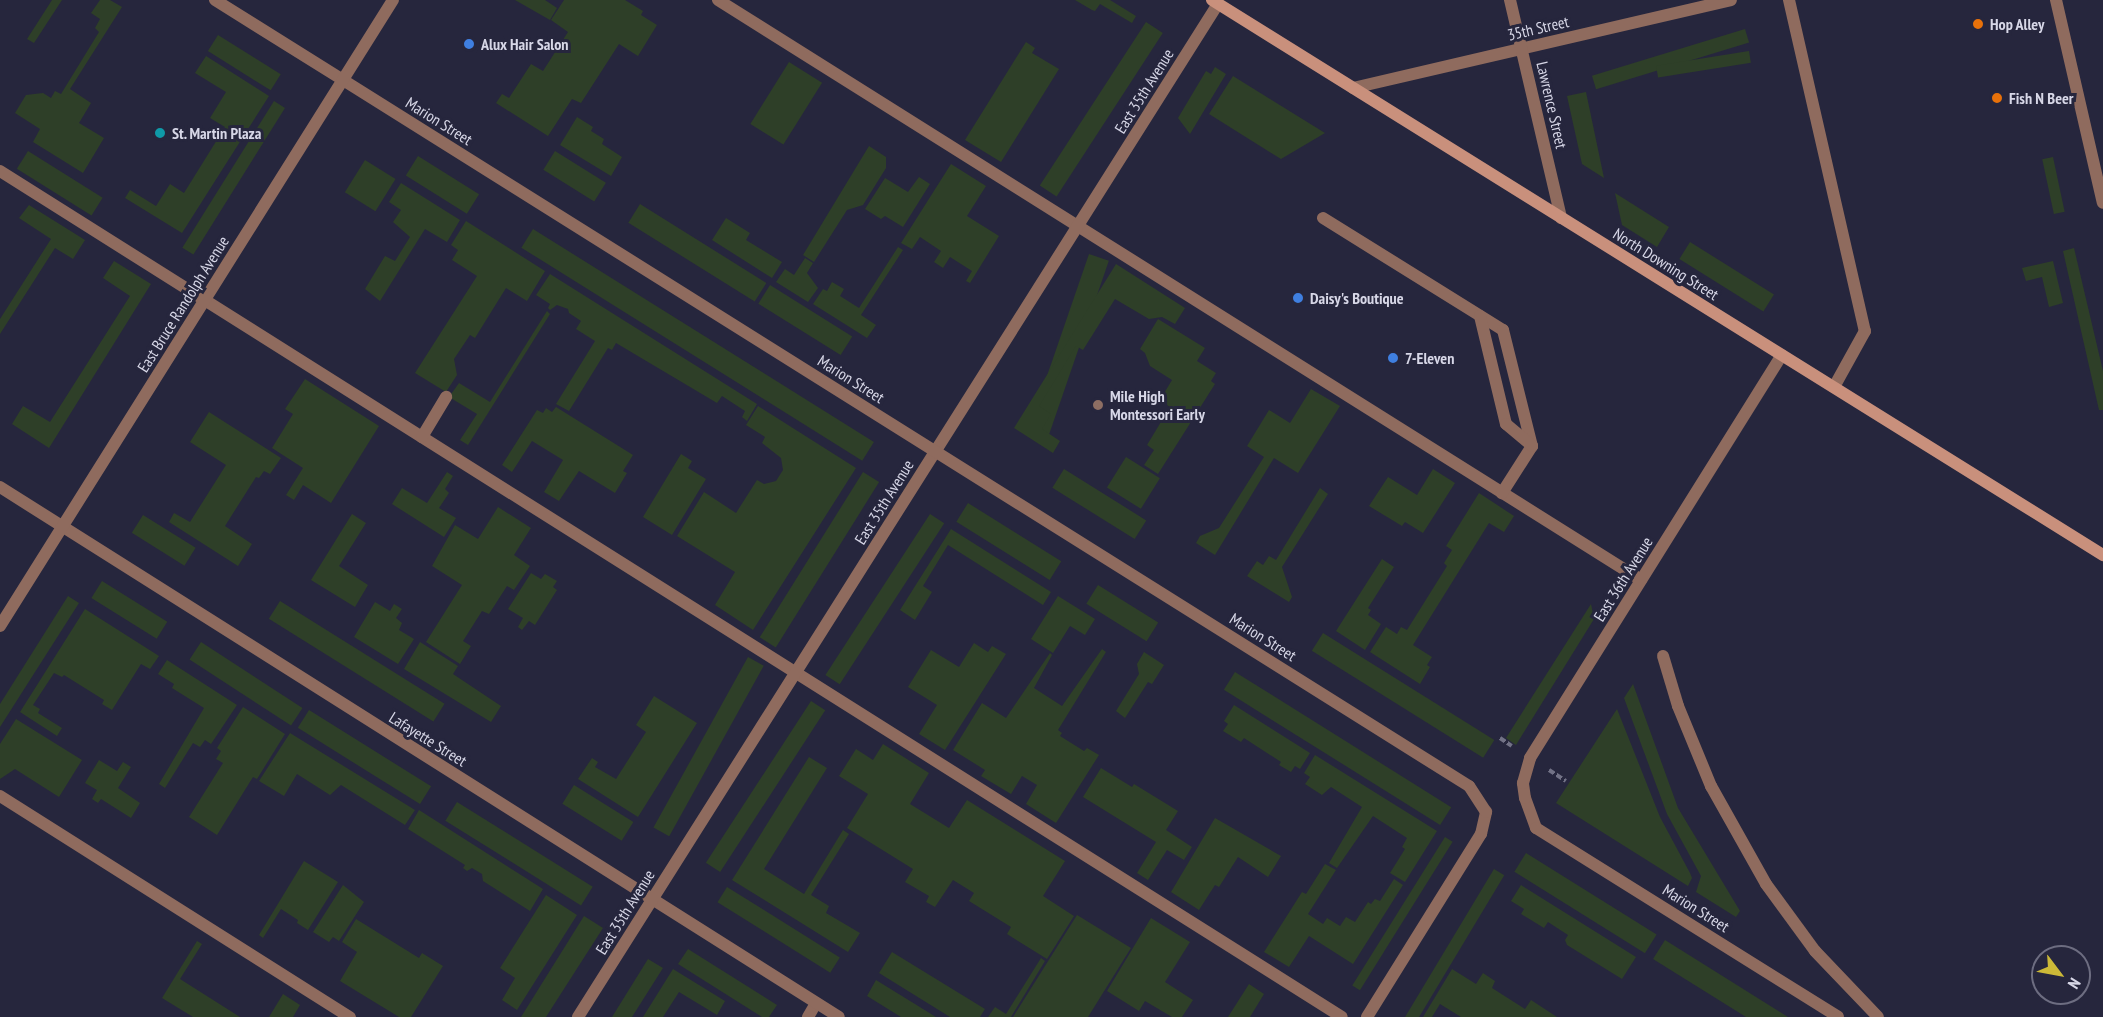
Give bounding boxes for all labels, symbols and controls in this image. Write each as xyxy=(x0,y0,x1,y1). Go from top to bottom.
street label: 35th Street xyxy=(1505,12,1571,44)
place label: Hop Alley xyxy=(1990,14,2045,34)
marker: Hop Alley xyxy=(1971,17,1985,31)
place label: Alux Hair Salon xyxy=(481,34,569,54)
marker: Alux Hair Salon xyxy=(462,37,476,51)
street label: East 35th Avenue xyxy=(1110,45,1178,137)
street label: Lawrence Street xyxy=(1533,60,1571,150)
place label: Fish N Beer xyxy=(2009,88,2074,108)
marker: Fish N Beer xyxy=(1990,91,2004,105)
street label: Marion Street xyxy=(402,93,476,149)
place label: St. Martin Plaza xyxy=(172,123,262,143)
marker: St. Martin Plaza xyxy=(153,126,167,140)
street label: North Downing Street xyxy=(1610,224,1722,304)
street label: East Bruce Randolph Avenue xyxy=(133,232,233,376)
place label: Daisy's Boutique xyxy=(1310,288,1404,308)
marker: Daisy's Boutique xyxy=(1291,291,1305,305)
place label: 7-Eleven xyxy=(1405,348,1454,368)
street label: Marion Street xyxy=(814,351,888,407)
marker: 7-Eleven xyxy=(1386,351,1400,365)
place label: Mile High Montessori Early xyxy=(1110,386,1205,424)
marker: Mile High Montessori Early xyxy=(1091,398,1105,412)
street label: East 35th Avenue xyxy=(850,456,918,548)
street label: East 36th Avenue xyxy=(1589,533,1657,625)
street label: Marion Street xyxy=(1226,609,1300,665)
street label: Lafayette Street xyxy=(386,708,470,770)
street label: East 35th Avenue xyxy=(591,866,659,958)
street label: Marion Street xyxy=(1659,880,1733,936)
north arrow xyxy=(2031,945,2091,1005)
text: N xyxy=(2064,975,2085,992)

